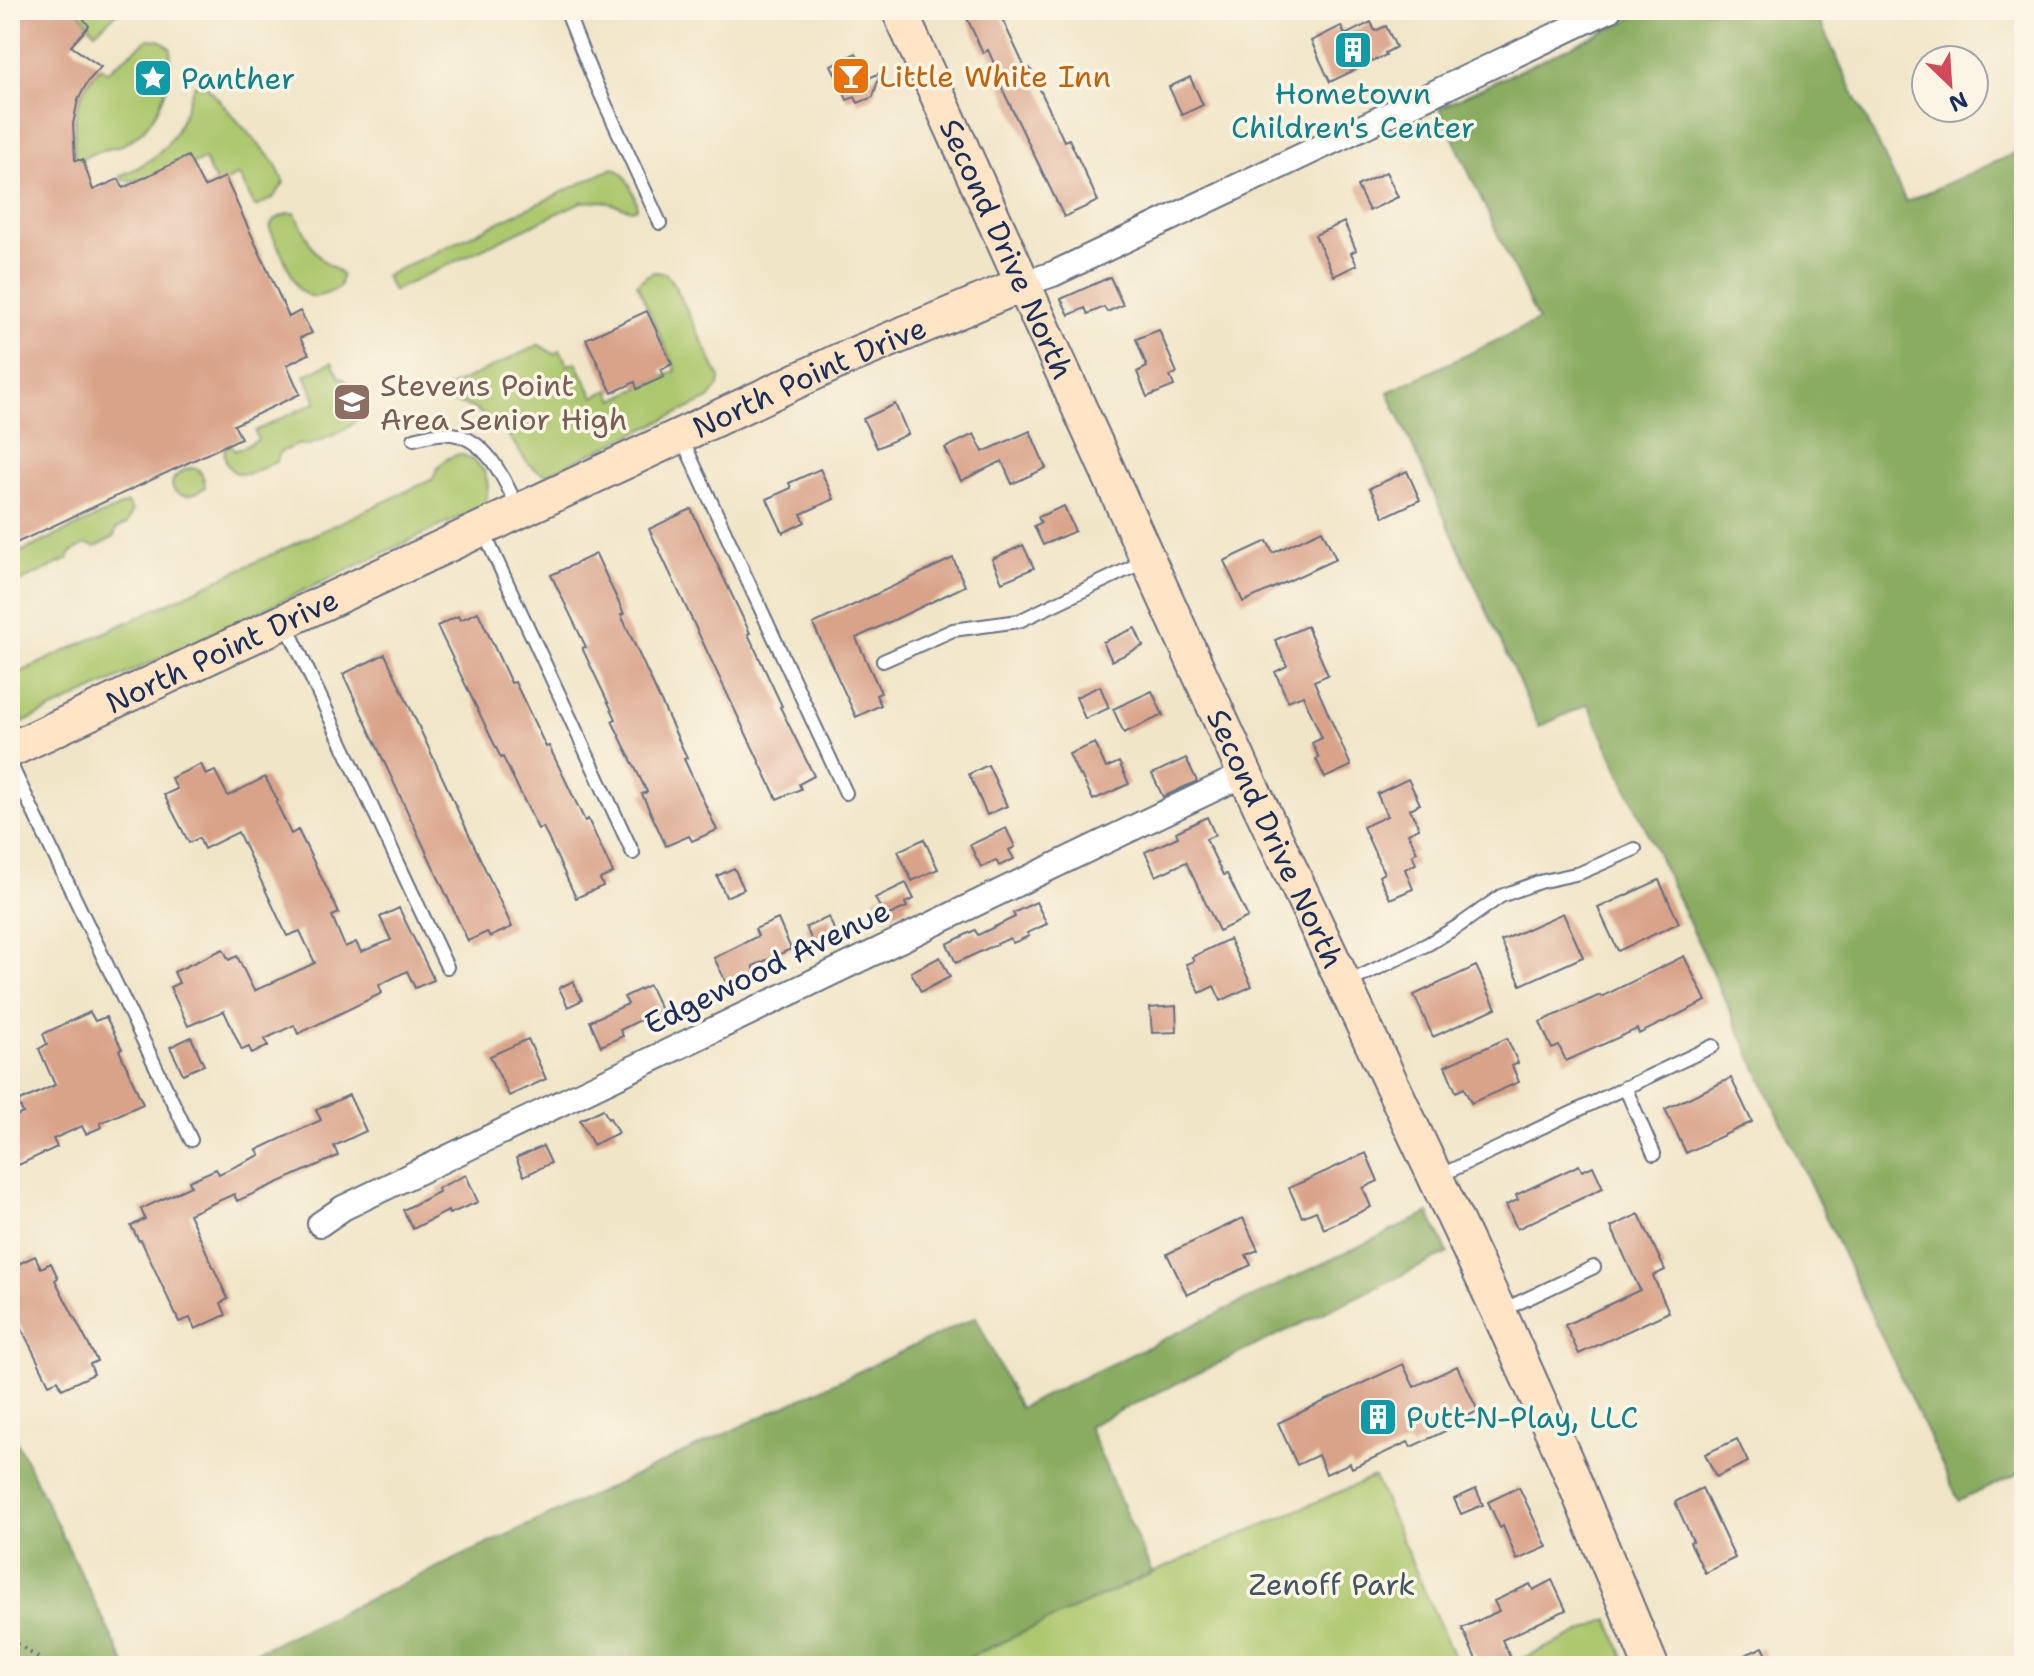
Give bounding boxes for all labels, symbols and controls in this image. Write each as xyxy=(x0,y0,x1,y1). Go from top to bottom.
building icon: Hometown Children's Center xyxy=(1332,29,1374,71)
north arrow xyxy=(1910,44,1990,124)
bar icon: Little White Inn xyxy=(830,55,872,97)
place label: Little White Inn xyxy=(879,56,1111,97)
place icon: Panther xyxy=(132,57,174,99)
place label: Panther xyxy=(181,58,295,99)
place label: Hometown Children's Center xyxy=(1231,73,1475,148)
text: N xyxy=(1944,85,1972,118)
street label: Second Drive North xyxy=(930,112,1084,386)
street label: North Point Drive xyxy=(685,306,932,448)
place label: Stevens Point Area Senior High xyxy=(380,365,628,440)
school or university icon: Stevens Point Area Senior High xyxy=(331,381,373,423)
street label: North Point Drive xyxy=(99,578,345,723)
street label: Second Drive North xyxy=(1198,702,1354,975)
street label: Edgewood Avenue xyxy=(637,890,897,1044)
building icon: Putt-N-Play, LLC xyxy=(1357,1396,1399,1438)
place label: Putt-N-Play, LLC xyxy=(1406,1397,1639,1438)
park label: Zenoff Park xyxy=(1248,1564,1416,1605)

